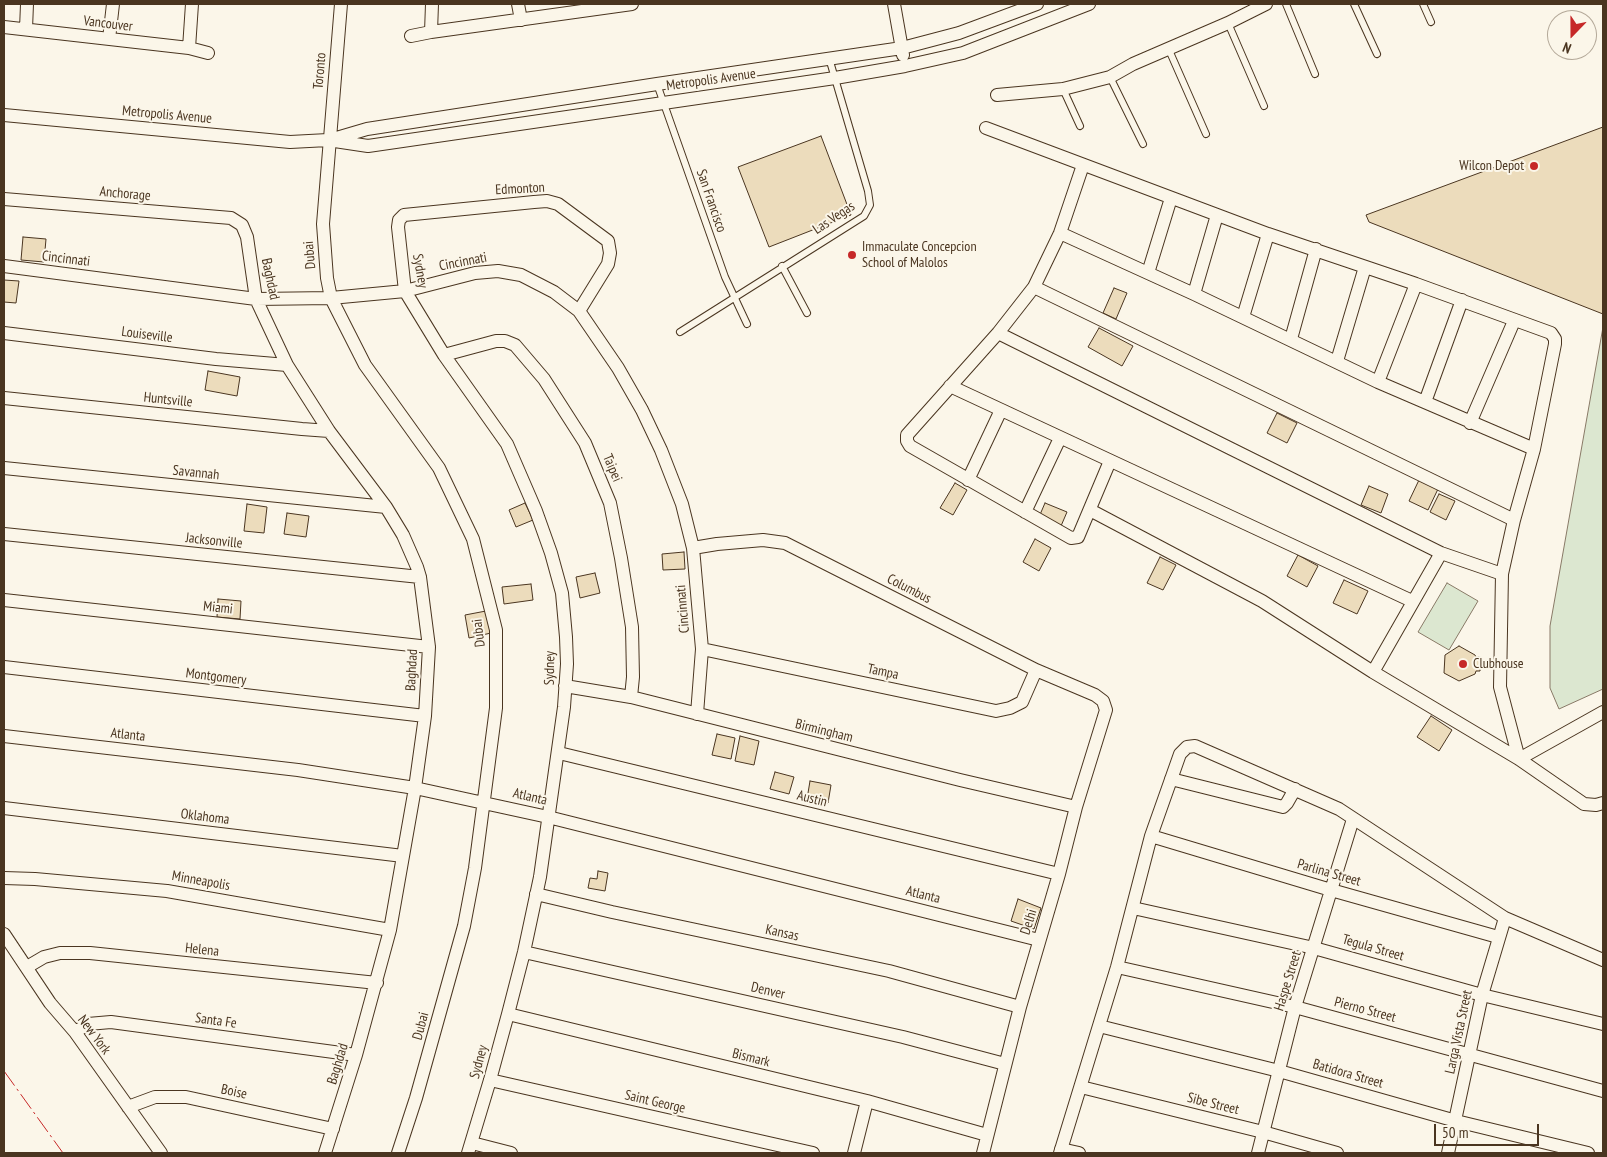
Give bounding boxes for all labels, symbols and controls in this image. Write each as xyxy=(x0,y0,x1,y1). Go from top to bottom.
north arrow xyxy=(1547,10,1597,60)
street label: Vancouver xyxy=(82,13,134,35)
text: N xyxy=(1560,38,1574,58)
street label: Toronto xyxy=(310,52,330,90)
street label: Metropolis Avenue xyxy=(665,65,757,95)
street label: Metropolis Avenue xyxy=(121,103,213,127)
place label: Wilcon Depot xyxy=(1459,158,1524,174)
marker: Wilcon Depot xyxy=(1528,160,1540,172)
street label: San Francisco xyxy=(692,167,730,235)
street label: Edmonton xyxy=(495,179,545,199)
street label: Anchorage xyxy=(99,183,151,205)
street label: Las Vegas xyxy=(810,198,858,238)
place label: Immaculate Concepcion School of Malolos xyxy=(862,239,977,272)
street label: Dubai xyxy=(300,240,320,270)
street label: Cincinnati xyxy=(41,248,91,270)
street label: Cincinnati xyxy=(438,249,488,275)
marker: Immaculate Concepcion School of Malolos xyxy=(846,249,858,261)
street label: Sydney xyxy=(409,253,431,289)
street label: Baghdad xyxy=(257,257,283,301)
street label: Louiseville xyxy=(120,324,174,346)
street label: Huntsville xyxy=(143,389,193,411)
street label: Taipei xyxy=(599,452,625,484)
street label: Savannah xyxy=(172,462,220,484)
street label: Jacksonville xyxy=(185,530,243,552)
street label: Columbus xyxy=(884,571,934,607)
street label: Cincinnati xyxy=(673,584,693,634)
street label: Miami xyxy=(202,598,234,618)
street label: Dubai xyxy=(469,618,489,648)
street label: Baghdad xyxy=(403,649,421,691)
street label: Sydney xyxy=(541,651,559,685)
place label: Clubhouse xyxy=(1473,656,1524,672)
marker: Clubhouse xyxy=(1457,658,1469,670)
street label: Tampa xyxy=(866,661,900,683)
street label: Montgomery xyxy=(185,665,247,689)
street label: Birmingham xyxy=(793,716,855,746)
street label: Atlanta xyxy=(110,725,146,745)
street label: Atlanta xyxy=(511,785,549,809)
street label: Austin xyxy=(795,787,829,811)
street label: Oklahoma xyxy=(180,806,230,828)
street label: Parlina Street xyxy=(1295,856,1363,890)
street label: Minneapolis xyxy=(171,868,231,894)
street label: Atlanta xyxy=(904,883,942,907)
street label: Delhi xyxy=(1017,907,1041,937)
street label: Kansas xyxy=(764,921,800,945)
street label: Tegula Street xyxy=(1340,931,1406,965)
street label: Helena xyxy=(184,940,220,960)
street label: Haspe Street xyxy=(1271,949,1305,1013)
street label: Denver xyxy=(749,979,787,1003)
street label: Larga Vista Street xyxy=(1442,989,1476,1075)
street label: Pierno Street xyxy=(1332,994,1398,1026)
street label: Santa Fe xyxy=(194,1010,238,1032)
street label: Dubai xyxy=(409,1010,433,1042)
street label: New York xyxy=(74,1012,114,1058)
street label: Baghdad xyxy=(324,1041,352,1087)
street label: Sydney xyxy=(466,1043,492,1081)
street label: Bismark xyxy=(730,1045,772,1071)
street label: Batidora Street xyxy=(1311,1056,1385,1092)
street label: Boise xyxy=(219,1081,249,1103)
street label: Saint George xyxy=(623,1087,687,1117)
street label: Sibe Street xyxy=(1185,1089,1241,1119)
scale bar xyxy=(1437,1114,1542,1146)
text: 50 m xyxy=(1442,1123,1468,1142)

